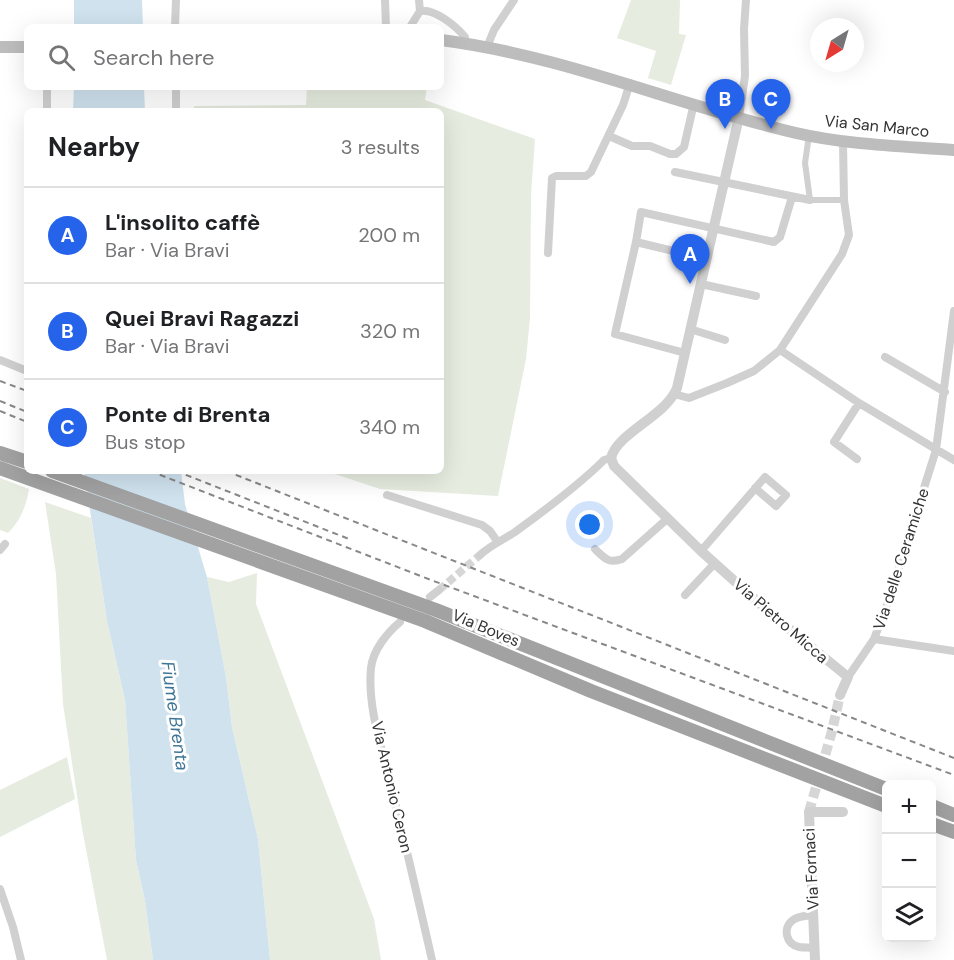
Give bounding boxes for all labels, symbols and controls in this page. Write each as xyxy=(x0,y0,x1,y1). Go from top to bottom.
north arrow xyxy=(810,18,864,72)
search box xyxy=(24,24,444,90)
icon: search xyxy=(45,41,78,74)
text: Search here xyxy=(93,43,214,72)
pin: B xyxy=(706,80,744,129)
pin: C xyxy=(752,80,790,129)
street label: Via San Marco xyxy=(824,110,930,142)
text: Nearby xyxy=(48,130,140,164)
text: 3 results xyxy=(341,134,420,160)
text: L'insolito caffè xyxy=(105,208,260,237)
text: A xyxy=(60,222,75,248)
text: 200 m xyxy=(358,222,420,248)
pin: A xyxy=(670,234,710,284)
text: Bar · Via Bravi xyxy=(105,237,230,263)
text: Quei Bravi Ragazzi xyxy=(105,304,299,333)
text: B xyxy=(61,318,74,344)
text: 320 m xyxy=(360,318,420,344)
text: Bar · Via Bravi xyxy=(105,333,230,359)
text: Ponte di Brenta xyxy=(105,400,270,429)
text: C xyxy=(60,414,75,440)
text: 340 m xyxy=(359,414,420,440)
text: Bus stop xyxy=(105,429,185,455)
street label: Via delle Ceramiche xyxy=(868,485,934,633)
your location xyxy=(575,510,604,539)
street label: Via Pietro Micca xyxy=(729,574,833,668)
street label: Via Boves xyxy=(449,604,523,652)
water label: Fiume Brenta xyxy=(155,660,195,772)
street label: Via Antonio Ceron xyxy=(367,719,417,855)
map controls xyxy=(882,780,936,942)
button: + xyxy=(882,780,936,834)
street label: Via Fornaci xyxy=(798,827,824,911)
button: − xyxy=(882,834,936,888)
button: layers xyxy=(882,888,936,942)

